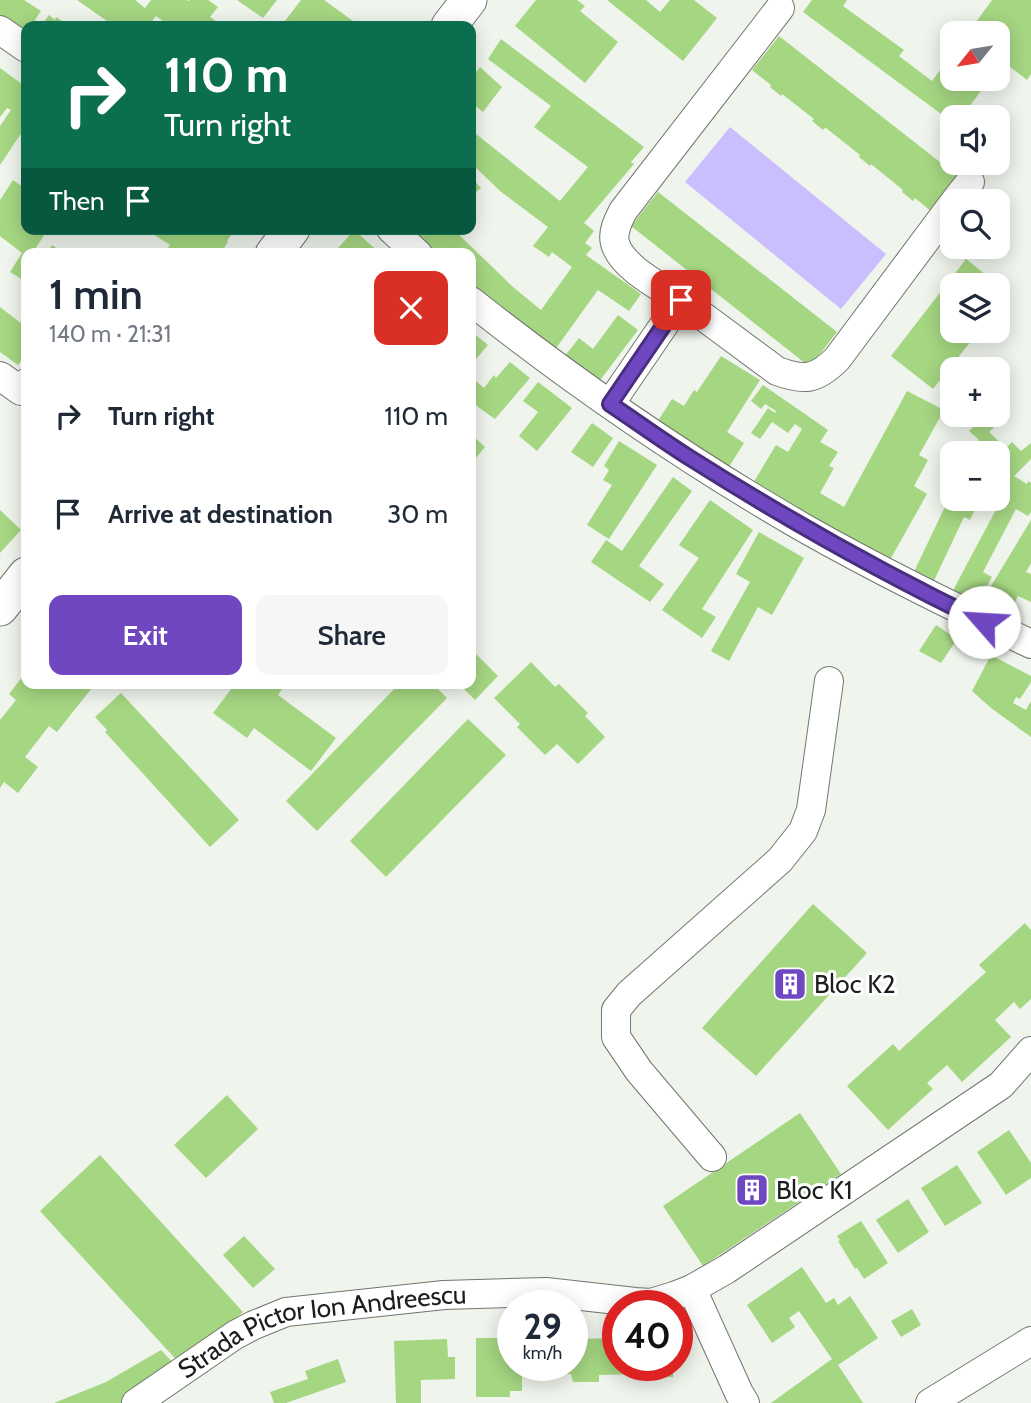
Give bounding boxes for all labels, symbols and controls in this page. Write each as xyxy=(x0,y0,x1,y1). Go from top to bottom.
north arrow xyxy=(940,21,1010,91)
map controls xyxy=(940,21,1010,511)
text: 110 m xyxy=(164,45,288,104)
icon: right xyxy=(49,49,140,140)
text: Turn right xyxy=(164,105,291,144)
button: sound xyxy=(940,105,1010,175)
icon: arrive xyxy=(119,182,157,220)
text: Then xyxy=(49,185,105,217)
button: search xyxy=(940,189,1010,259)
text: 1 min xyxy=(49,268,143,320)
pin xyxy=(651,270,711,330)
button: close xyxy=(374,271,448,345)
button: layers xyxy=(940,273,1010,343)
icon: arrive xyxy=(662,281,700,319)
text: 140 m · 21:31 xyxy=(49,320,171,348)
button: + xyxy=(940,357,1010,427)
icon: right xyxy=(49,397,87,435)
text: Turn right xyxy=(108,400,214,432)
text: 110 m xyxy=(384,400,448,432)
button: − xyxy=(940,441,1010,511)
icon: arrive xyxy=(49,495,87,533)
text: Arrive at destination xyxy=(108,498,333,530)
text: 30 m xyxy=(387,498,448,530)
position arrow xyxy=(947,585,1021,659)
button: Exit xyxy=(49,595,242,675)
button: Share xyxy=(256,595,448,675)
building icon: Bloc K2 xyxy=(771,965,809,1003)
place label: Bloc K2 xyxy=(814,968,896,1000)
building icon: Bloc K1 xyxy=(733,1171,771,1209)
place label: Bloc K1 xyxy=(776,1174,853,1206)
street label: Strada Pictor Ion Andreescu xyxy=(172,1278,467,1385)
speed limit sign: 40 xyxy=(602,1290,693,1381)
text: 29 xyxy=(523,1305,562,1348)
text: km/h xyxy=(523,1342,562,1364)

